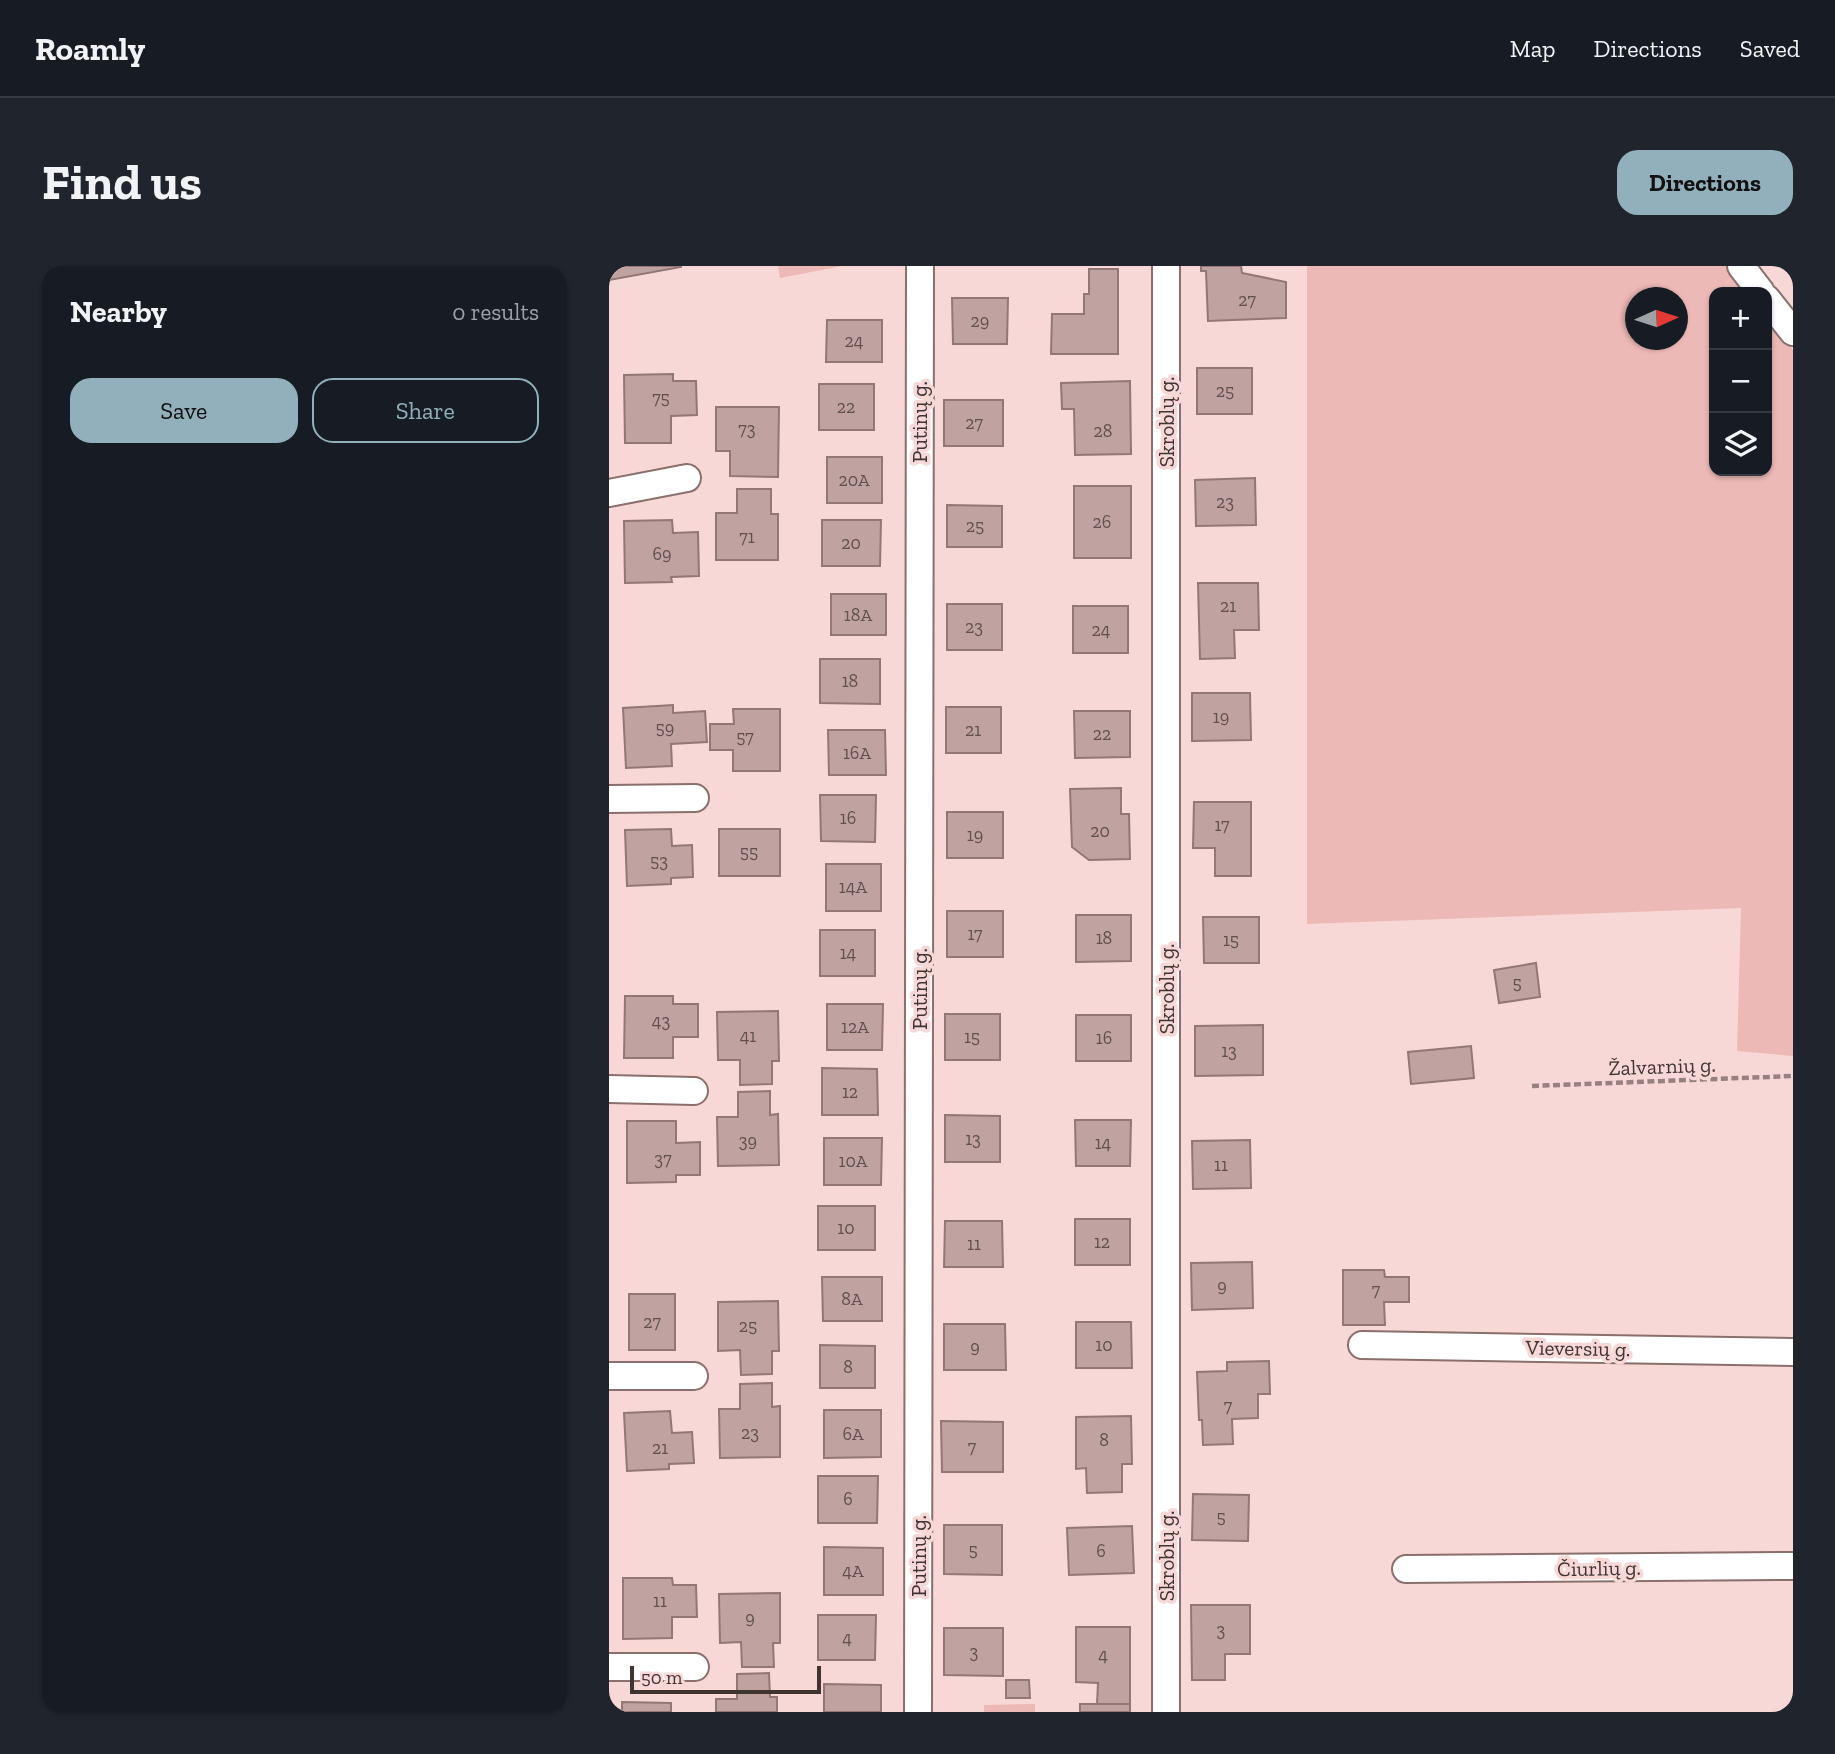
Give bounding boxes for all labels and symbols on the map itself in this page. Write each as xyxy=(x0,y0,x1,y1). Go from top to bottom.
north arrow xyxy=(1625,287,1688,350)
house number: 27 xyxy=(1238,289,1256,311)
house number: 29 xyxy=(971,310,989,332)
house number: 24 xyxy=(845,330,864,352)
street label: Skroblų g. xyxy=(1154,377,1179,467)
house number: 25 xyxy=(1216,380,1234,402)
street label: Putinų g. xyxy=(907,381,932,463)
house number: 75 xyxy=(652,387,670,409)
house number: 22 xyxy=(837,396,855,418)
house number: 27 xyxy=(965,412,983,434)
house number: 73 xyxy=(738,418,756,440)
house number: 28 xyxy=(1094,420,1112,442)
house number: 20A xyxy=(838,469,870,491)
house number: 23 xyxy=(1216,491,1234,513)
house number: 26 xyxy=(1093,511,1111,533)
house number: 25 xyxy=(966,515,984,537)
house number: 71 xyxy=(739,526,755,548)
house number: 20 xyxy=(841,532,861,554)
house number: 69 xyxy=(652,543,672,565)
house number: 21 xyxy=(1220,595,1236,617)
house number: 18A xyxy=(844,604,872,626)
house number: 23 xyxy=(965,616,983,638)
house number: 24 xyxy=(1092,619,1111,641)
house number: 18 xyxy=(842,670,858,692)
house number: 19 xyxy=(1213,706,1229,728)
house number: 59 xyxy=(656,717,674,739)
house number: 21 xyxy=(965,719,981,741)
house number: 22 xyxy=(1093,723,1111,745)
house number: 57 xyxy=(736,726,754,748)
house number: 16A xyxy=(843,742,871,764)
house number: 16 xyxy=(840,807,856,829)
house number: 17 xyxy=(1214,814,1230,836)
house number: 20 xyxy=(1090,820,1110,842)
house number: 19 xyxy=(967,824,983,846)
house number: 55 xyxy=(740,841,758,863)
house number: 53 xyxy=(650,850,668,872)
house number: 14A xyxy=(839,876,867,898)
house number: 17 xyxy=(967,923,983,945)
house number: 18 xyxy=(1096,927,1112,949)
house number: 15 xyxy=(1223,929,1239,951)
house number: 14 xyxy=(840,942,857,964)
street label: Skroblų g. xyxy=(1154,944,1179,1034)
street label: Putinų g. xyxy=(907,948,932,1030)
house number: 5 xyxy=(1512,972,1522,994)
house number: 43 xyxy=(652,1010,670,1032)
house number: 12A xyxy=(841,1016,869,1038)
house number: 41 xyxy=(740,1025,756,1047)
house number: 15 xyxy=(964,1026,980,1048)
house number: 16 xyxy=(1096,1027,1112,1049)
house number: 13 xyxy=(1221,1040,1237,1062)
street label: Žalvarnių g. xyxy=(1608,1052,1716,1080)
house number: 12 xyxy=(842,1081,858,1103)
house number: 13 xyxy=(965,1128,981,1150)
house number: 39 xyxy=(739,1130,757,1152)
house number: 14 xyxy=(1095,1132,1112,1154)
house number: 37 xyxy=(654,1148,672,1170)
house number: 10A xyxy=(839,1150,868,1172)
house number: 11 xyxy=(1214,1154,1228,1176)
house number: 10 xyxy=(837,1217,855,1239)
house number: 12 xyxy=(1094,1231,1110,1253)
house number: 11 xyxy=(967,1233,981,1255)
house number: 9 xyxy=(1217,1275,1227,1297)
house number: 7 xyxy=(1372,1279,1381,1301)
house number: 8A xyxy=(841,1288,863,1310)
house number: 27 xyxy=(643,1311,661,1333)
house number: 25 xyxy=(739,1315,757,1337)
house number: 10 xyxy=(1095,1334,1113,1356)
street label: Vieversių g. xyxy=(1524,1335,1631,1361)
house number: 9 xyxy=(970,1336,980,1358)
house number: 8 xyxy=(843,1356,853,1378)
house number: 7 xyxy=(1224,1395,1233,1417)
house number: 23 xyxy=(741,1422,759,1444)
house number: 6A xyxy=(842,1423,864,1445)
house number: 8 xyxy=(1099,1429,1109,1451)
house number: 7 xyxy=(968,1436,977,1458)
house number: 21 xyxy=(652,1437,668,1459)
house number: 6 xyxy=(843,1488,853,1510)
house number: 5 xyxy=(1216,1506,1226,1528)
street label: Skroblų g. xyxy=(1154,1511,1179,1601)
street label: Putinų g. xyxy=(906,1515,931,1597)
house number: 5 xyxy=(968,1539,978,1561)
house number: 6 xyxy=(1096,1540,1106,1562)
street label: Čiurlių g. xyxy=(1557,1555,1641,1581)
house number: 4A xyxy=(842,1560,864,1582)
house number: 11 xyxy=(653,1590,667,1612)
house number: 9 xyxy=(745,1607,755,1629)
house number: 3 xyxy=(1217,1619,1226,1641)
house number: 4 xyxy=(842,1627,852,1649)
house number: 3 xyxy=(970,1641,979,1663)
house number: 4 xyxy=(1098,1644,1108,1666)
scale bar xyxy=(630,1663,821,1695)

